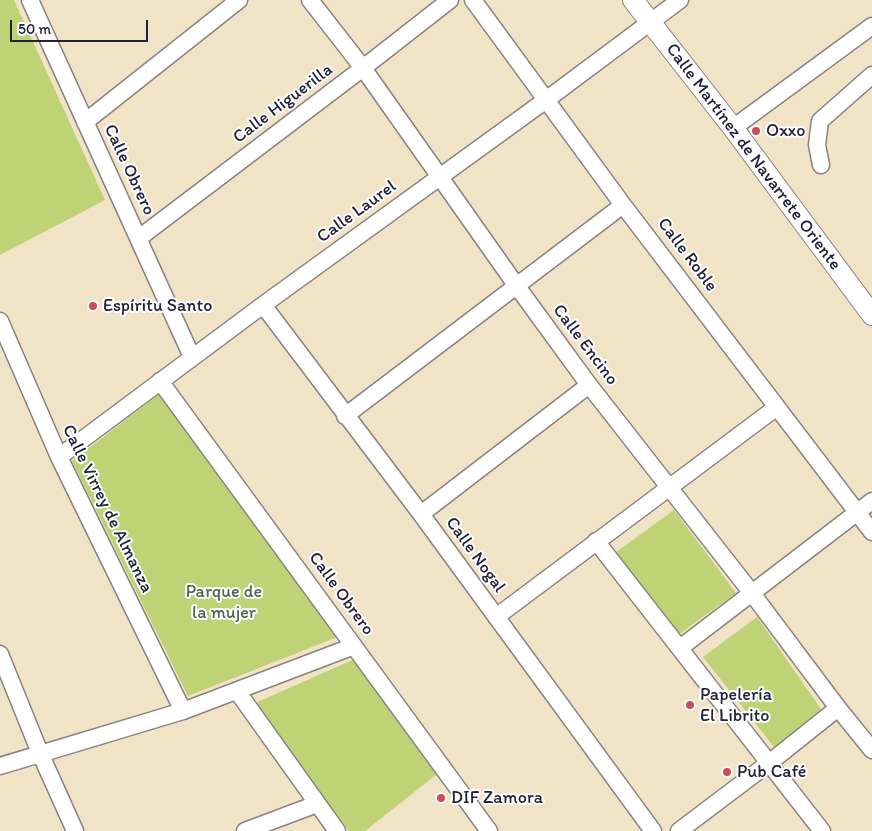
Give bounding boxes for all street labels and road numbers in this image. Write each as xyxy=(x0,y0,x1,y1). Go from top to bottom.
street label: Calle Martínez de Navarrete Oriente xyxy=(661,39,845,275)
street label: Calle Higuerilla xyxy=(229,60,337,148)
street label: Calle Obrero xyxy=(99,121,159,219)
street label: Calle Laurel xyxy=(313,176,401,248)
street label: Calle Roble xyxy=(652,214,722,296)
street label: Calle Encino xyxy=(548,300,622,390)
street label: Calle Virrey de Almanza xyxy=(57,421,157,597)
street label: Calle Nogal xyxy=(440,513,510,597)
street label: Calle Obrero xyxy=(304,548,378,640)

